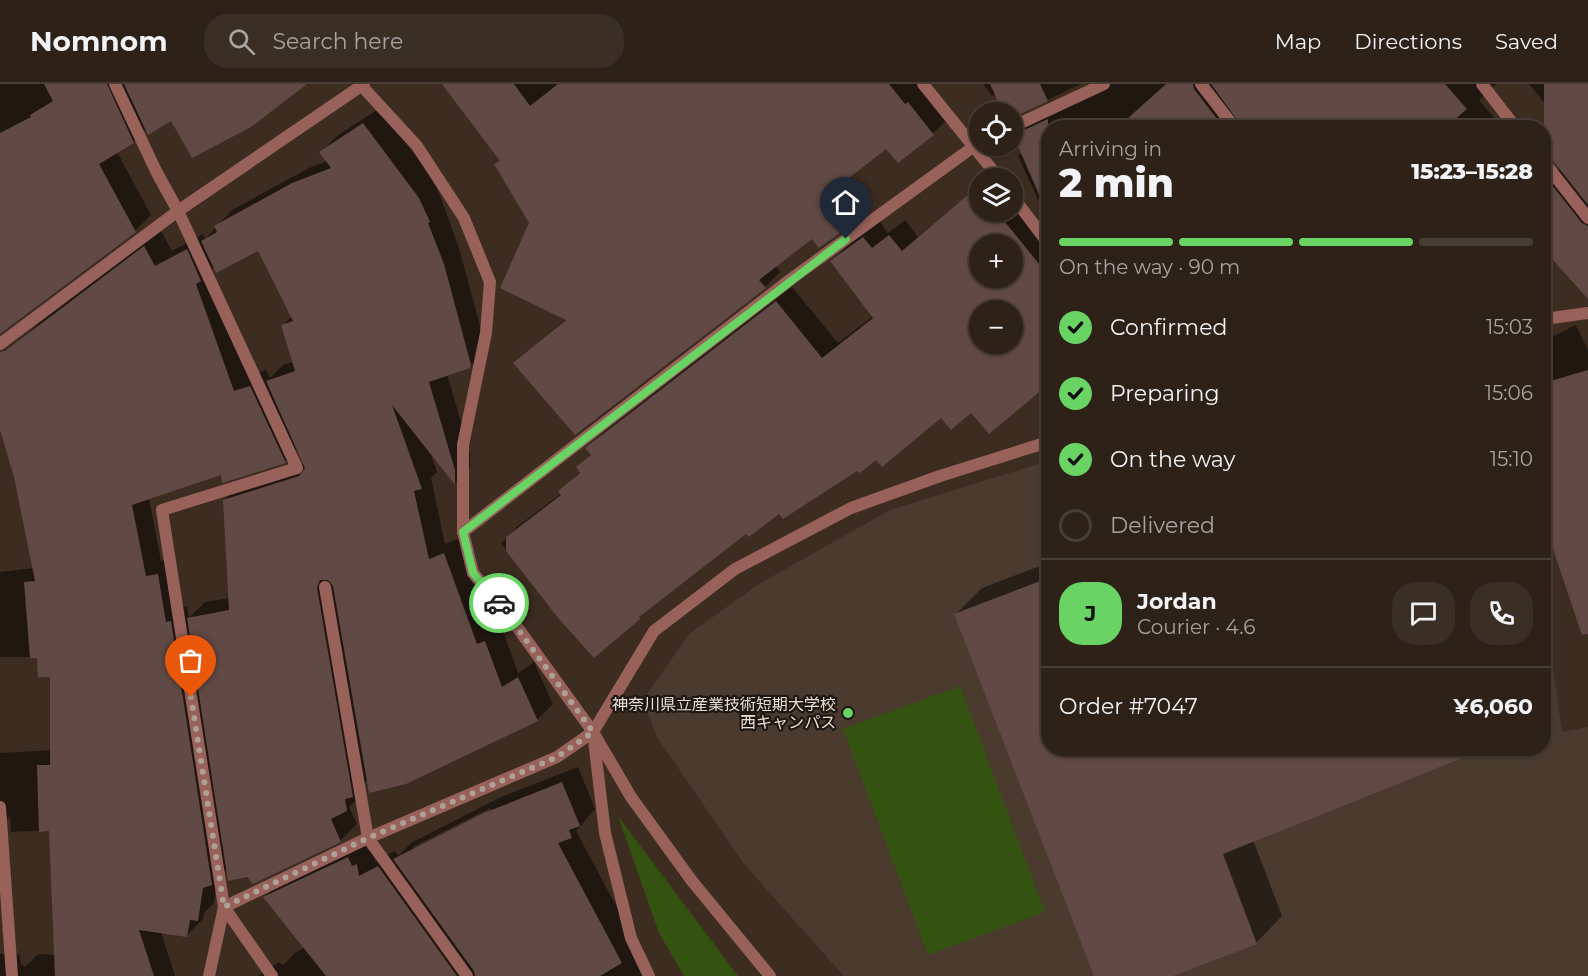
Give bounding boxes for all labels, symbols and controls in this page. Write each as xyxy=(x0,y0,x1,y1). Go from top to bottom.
search box xyxy=(204,14,624,68)
text: Nomnom xyxy=(30,24,168,58)
icon: search xyxy=(225,25,258,58)
text: Search here xyxy=(273,28,403,55)
text: Map xyxy=(1275,29,1321,54)
text: Directions xyxy=(1354,29,1462,54)
text: Saved xyxy=(1495,29,1558,54)
map controls xyxy=(969,102,1023,354)
button: locate xyxy=(969,102,1023,156)
text: Arriving in xyxy=(1059,137,1162,161)
text: 15:23–15:28 xyxy=(1411,158,1533,185)
text: 2 min xyxy=(1059,159,1174,207)
button: layers xyxy=(969,168,1023,222)
pin xyxy=(820,177,871,239)
icon: home xyxy=(829,186,862,219)
button: + xyxy=(969,234,1023,288)
text: On the way · 90 m xyxy=(1059,255,1240,279)
button: − xyxy=(969,300,1023,354)
icon: check xyxy=(1059,311,1092,344)
text: Confirmed xyxy=(1110,314,1227,341)
text: 15:03 xyxy=(1486,315,1533,339)
icon: check xyxy=(1059,377,1092,410)
text: Preparing xyxy=(1110,380,1219,407)
text: 15:06 xyxy=(1485,381,1533,405)
icon: check xyxy=(1059,443,1092,476)
text: On the way xyxy=(1110,446,1235,473)
text: 15:10 xyxy=(1490,447,1533,471)
text: Delivered xyxy=(1110,512,1215,539)
courier xyxy=(469,573,529,633)
button: chat xyxy=(1392,582,1455,645)
button: phone xyxy=(1470,582,1533,645)
icon: car xyxy=(483,587,516,620)
text: Jordan xyxy=(1137,588,1217,615)
text: J xyxy=(1085,600,1096,627)
text: Courier · 4.6 xyxy=(1137,615,1255,639)
pin xyxy=(165,635,216,697)
icon: bag xyxy=(174,644,207,677)
text: Order #7047 xyxy=(1059,693,1198,720)
text: ¥6,060 xyxy=(1454,693,1533,720)
place label: 神奈川県立産業技術短期大学校 西キャンパス xyxy=(612,695,836,732)
marker: 神奈川県立産業技術短期大学校 西キャンパス xyxy=(841,706,855,720)

